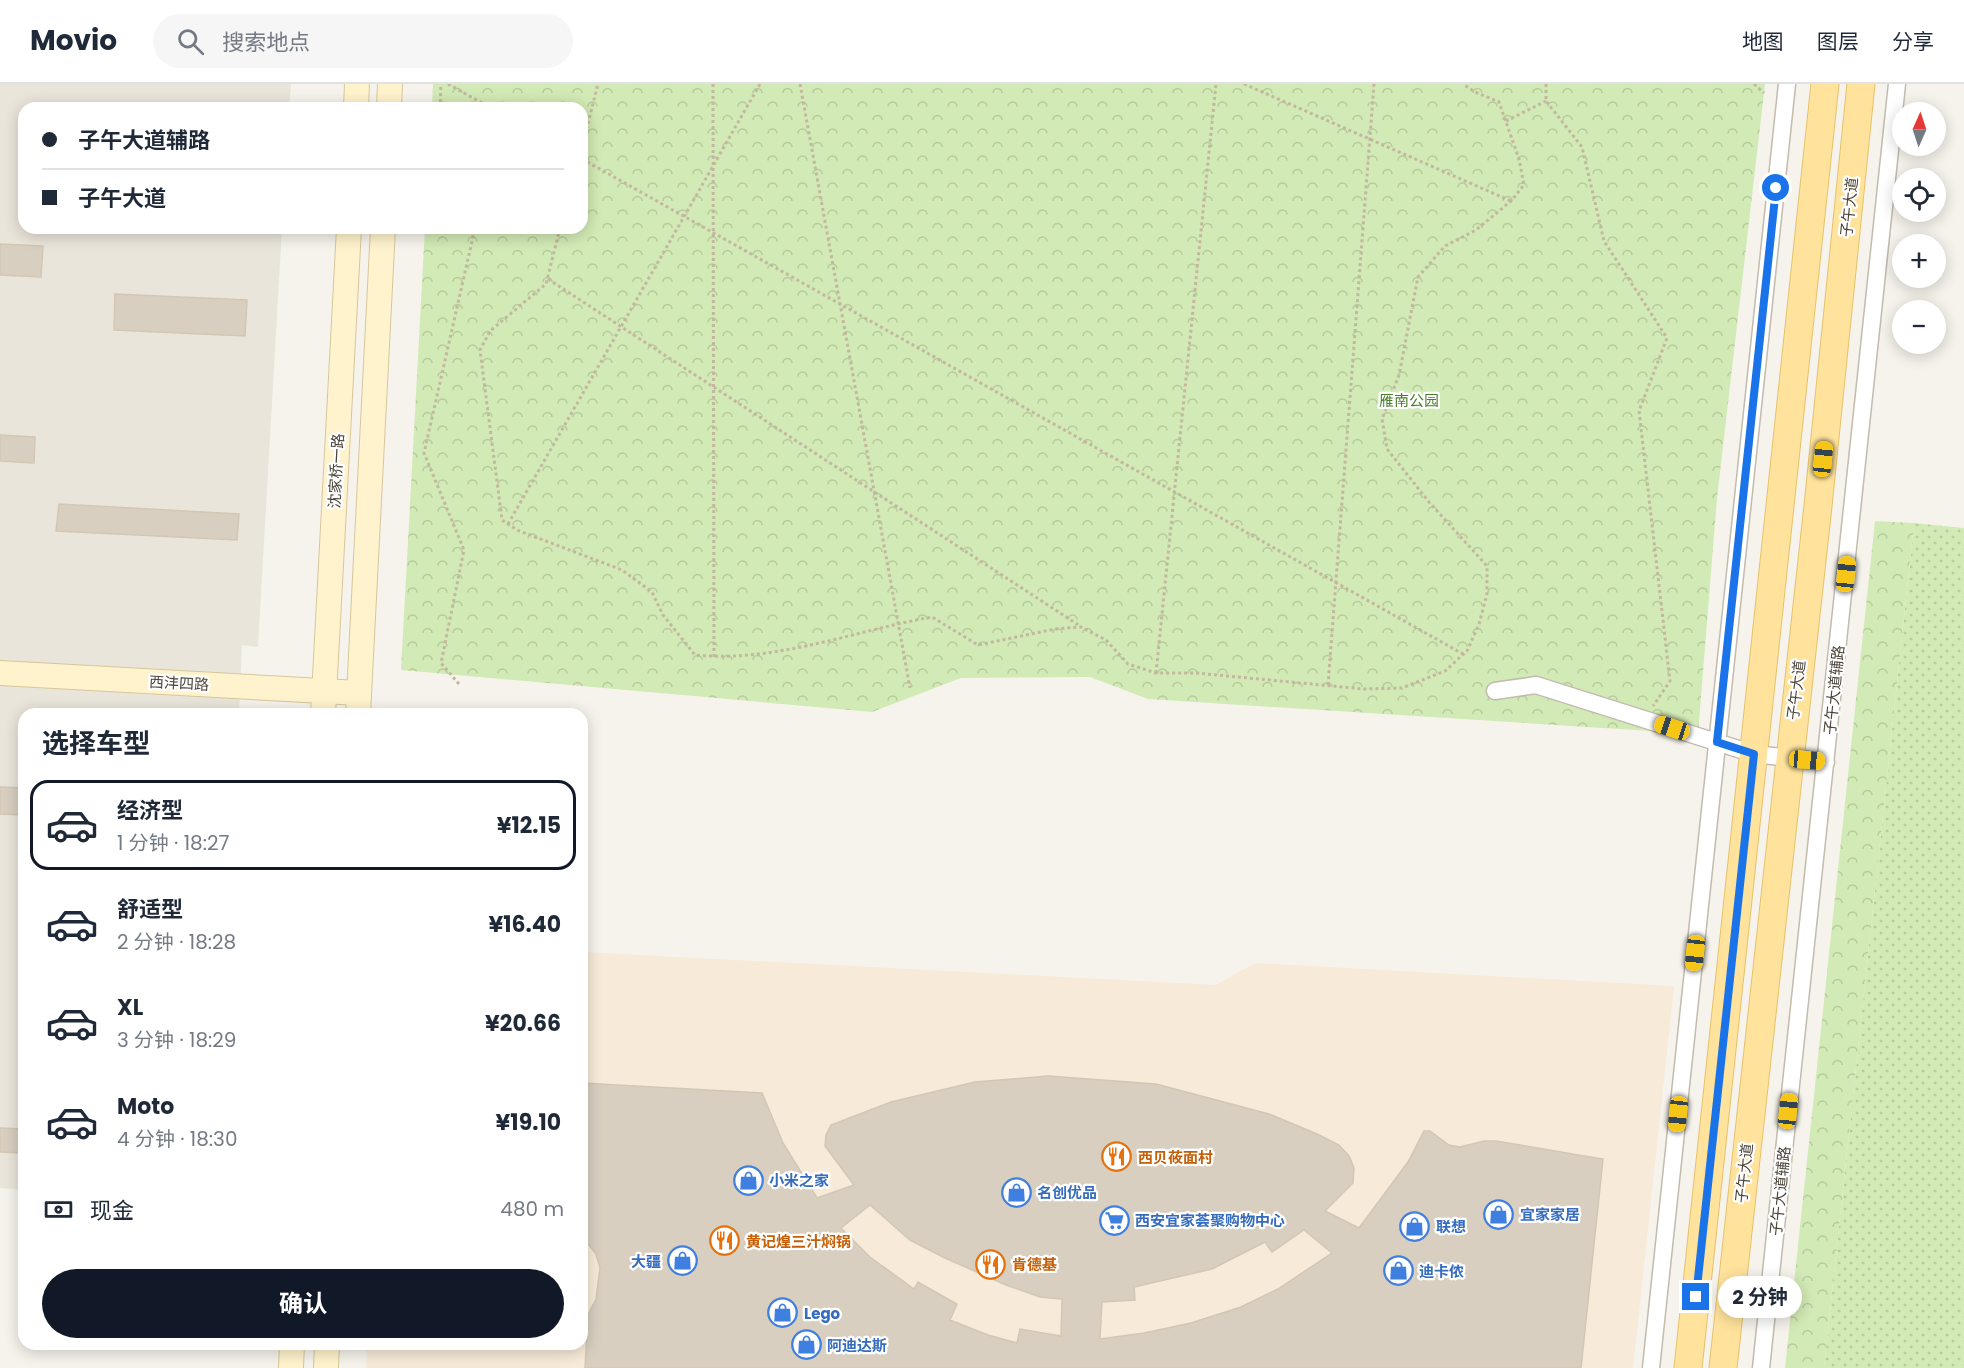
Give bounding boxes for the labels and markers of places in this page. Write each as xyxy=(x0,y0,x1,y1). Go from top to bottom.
restaurant icon: 西贝莜面村 xyxy=(1101,1141,1133,1173)
place label: 西贝莜面村 xyxy=(1138,1147,1213,1168)
shop icon: 小米之家 xyxy=(732,1164,764,1196)
place label: 小米之家 xyxy=(769,1170,829,1191)
shop icon: 名创优品 xyxy=(1000,1176,1032,1208)
place label: 名创优品 xyxy=(1037,1182,1097,1203)
shop icon: 宜家家居 xyxy=(1483,1198,1515,1230)
supermarket icon: 西安宜家荟聚购物中心 xyxy=(1098,1204,1130,1236)
place label: 宜家家居 xyxy=(1520,1204,1580,1225)
place label: 西安宜家荟聚购物中心 xyxy=(1135,1210,1285,1231)
shop icon: 联想 xyxy=(1399,1210,1431,1242)
place label: 联想 xyxy=(1436,1216,1466,1237)
restaurant icon: 黄记煌三汁焖锅 xyxy=(709,1225,741,1257)
place label: 黄记煌三汁焖锅 xyxy=(746,1231,851,1252)
shop icon: 大疆 xyxy=(666,1245,698,1277)
restaurant icon: 肯德基 xyxy=(975,1248,1007,1280)
place label: 大疆 xyxy=(631,1251,661,1272)
place label: 肯德基 xyxy=(1012,1254,1057,1275)
shop icon: 迪卡侬 xyxy=(1382,1255,1414,1287)
place label: 迪卡侬 xyxy=(1419,1261,1464,1282)
shop icon: Lego xyxy=(767,1297,799,1329)
place label: Lego xyxy=(804,1303,841,1324)
shop icon: 阿迪达斯 xyxy=(790,1329,822,1361)
place label: 阿迪达斯 xyxy=(827,1335,887,1356)

